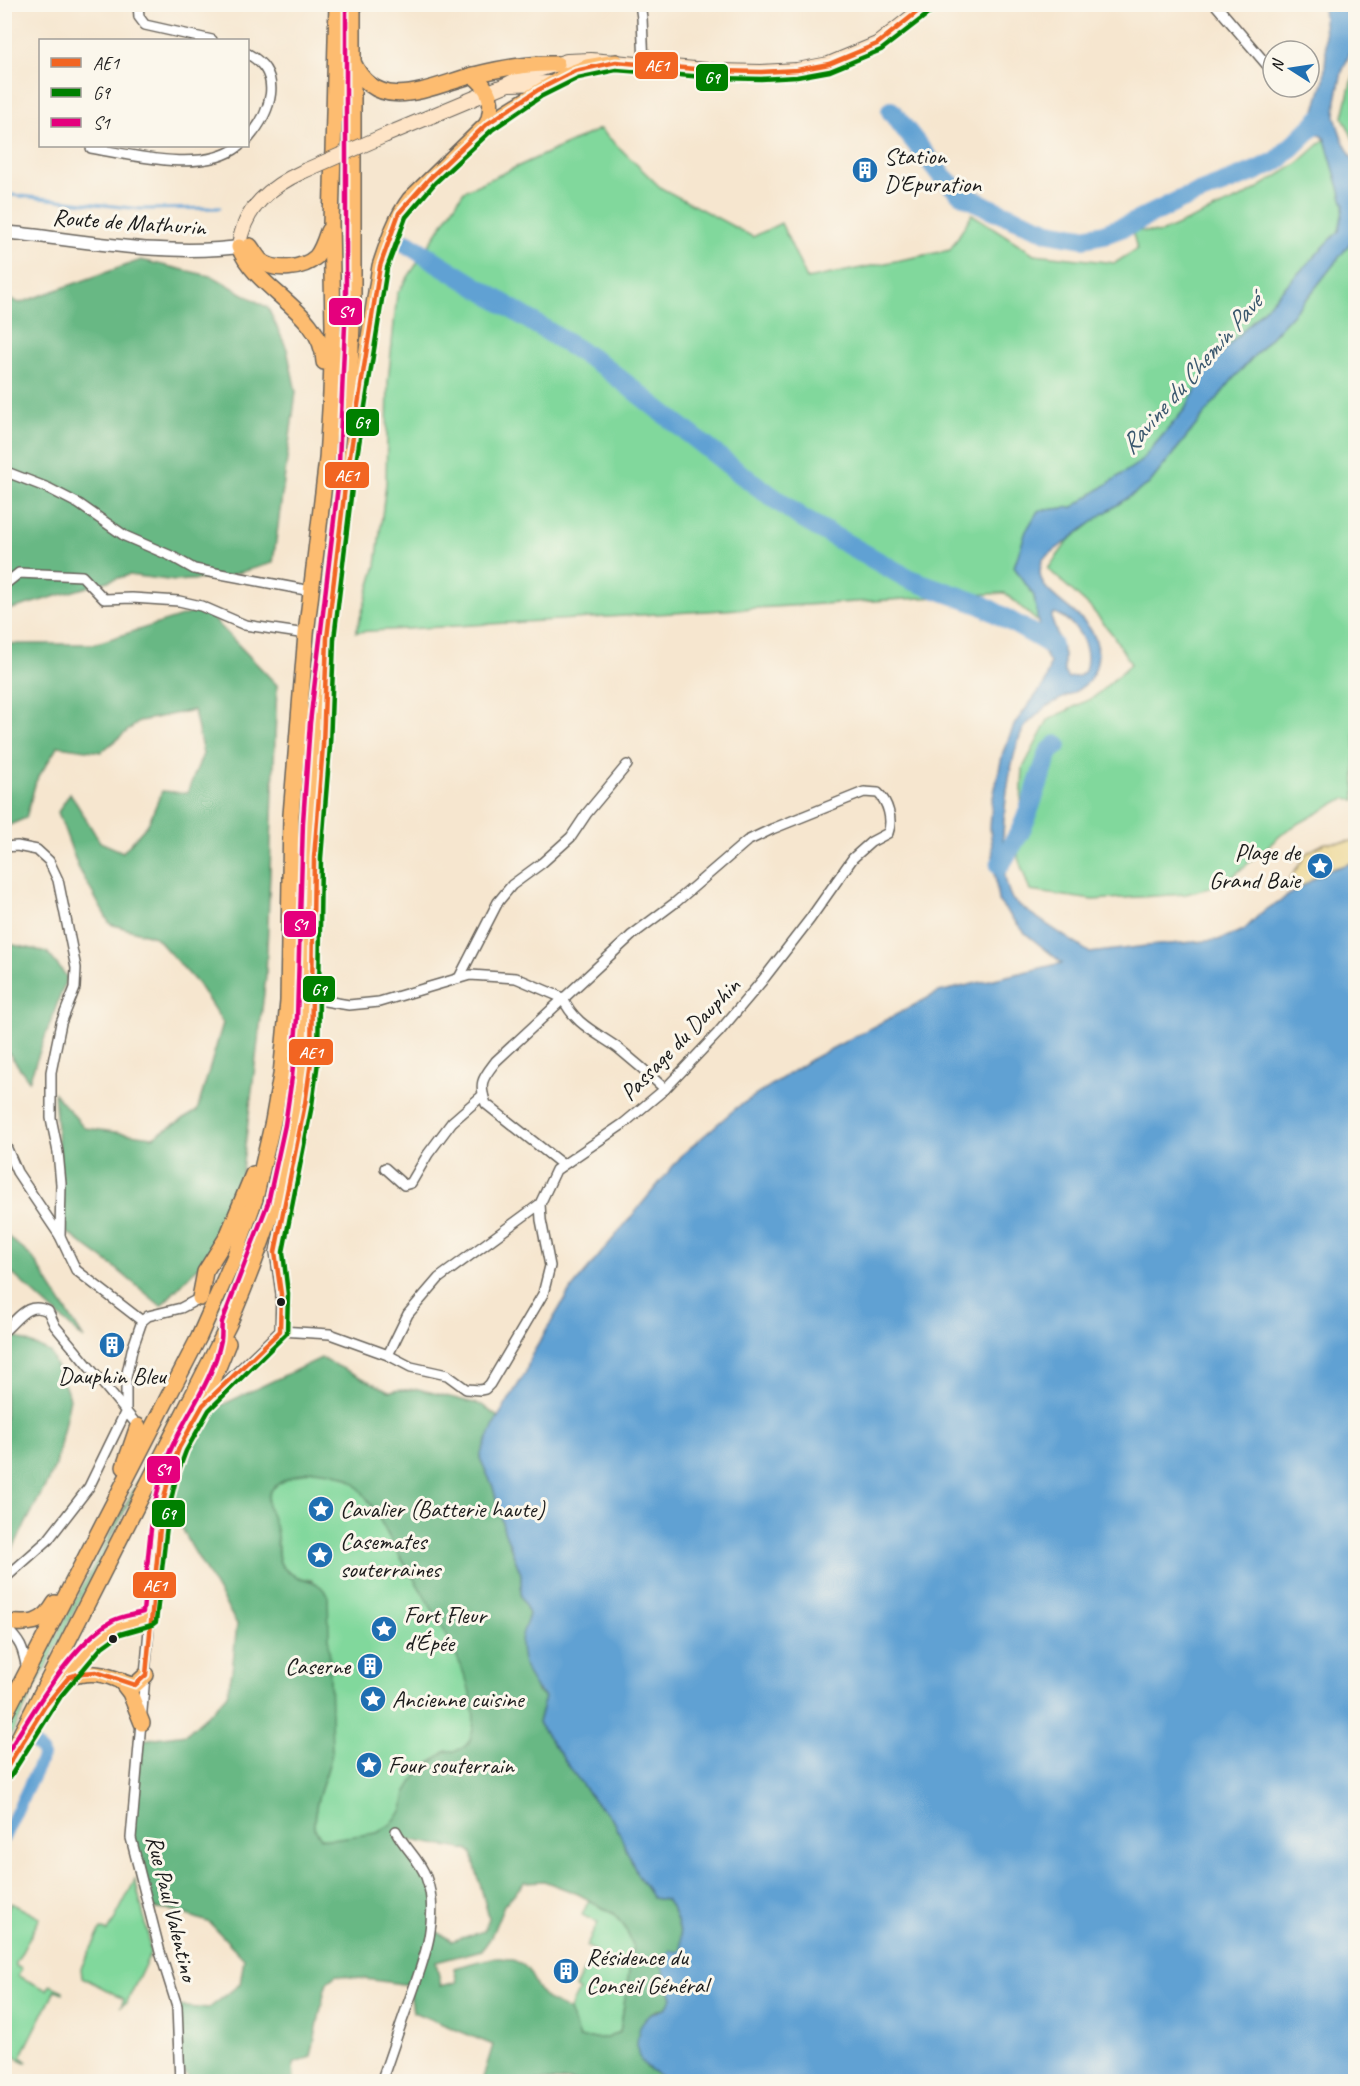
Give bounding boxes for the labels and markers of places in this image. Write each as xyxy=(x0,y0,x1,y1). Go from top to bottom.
place label: Station D'Epuration xyxy=(884,141,982,199)
building icon: Station D'Epuration xyxy=(850,155,880,185)
place label: Plage de Grand Baie xyxy=(1209,837,1302,895)
place icon: Plage de Grand Baie xyxy=(1305,851,1335,881)
unlabelled marker xyxy=(275,1296,287,1308)
building icon: Dauphin Bleu xyxy=(97,1330,127,1360)
place label: Dauphin Bleu xyxy=(58,1361,168,1391)
place icon: Cavalier (Batterie haute) xyxy=(306,1494,336,1524)
place label: Cavalier (Batterie haute) xyxy=(340,1494,545,1524)
place label: Casemates souterraines xyxy=(340,1526,442,1584)
place icon: Casemates souterraines xyxy=(305,1540,335,1570)
place label: Fort Fleur d'Épée xyxy=(404,1600,488,1658)
place icon: Fort Fleur d'Épée xyxy=(369,1614,399,1644)
unlabelled marker xyxy=(107,1633,119,1645)
place label: Caserne xyxy=(285,1651,352,1681)
building icon: Caserne xyxy=(355,1651,385,1681)
place icon: Ancienne cuisine xyxy=(358,1684,388,1714)
place label: Ancienne cuisine xyxy=(392,1684,526,1714)
place icon: Four souterrain xyxy=(354,1750,384,1780)
place label: Four souterrain xyxy=(388,1750,515,1780)
place label: Résidence du Conseil Général xyxy=(586,1942,712,2000)
building icon: Résidence du Conseil Général xyxy=(551,1956,581,1986)

